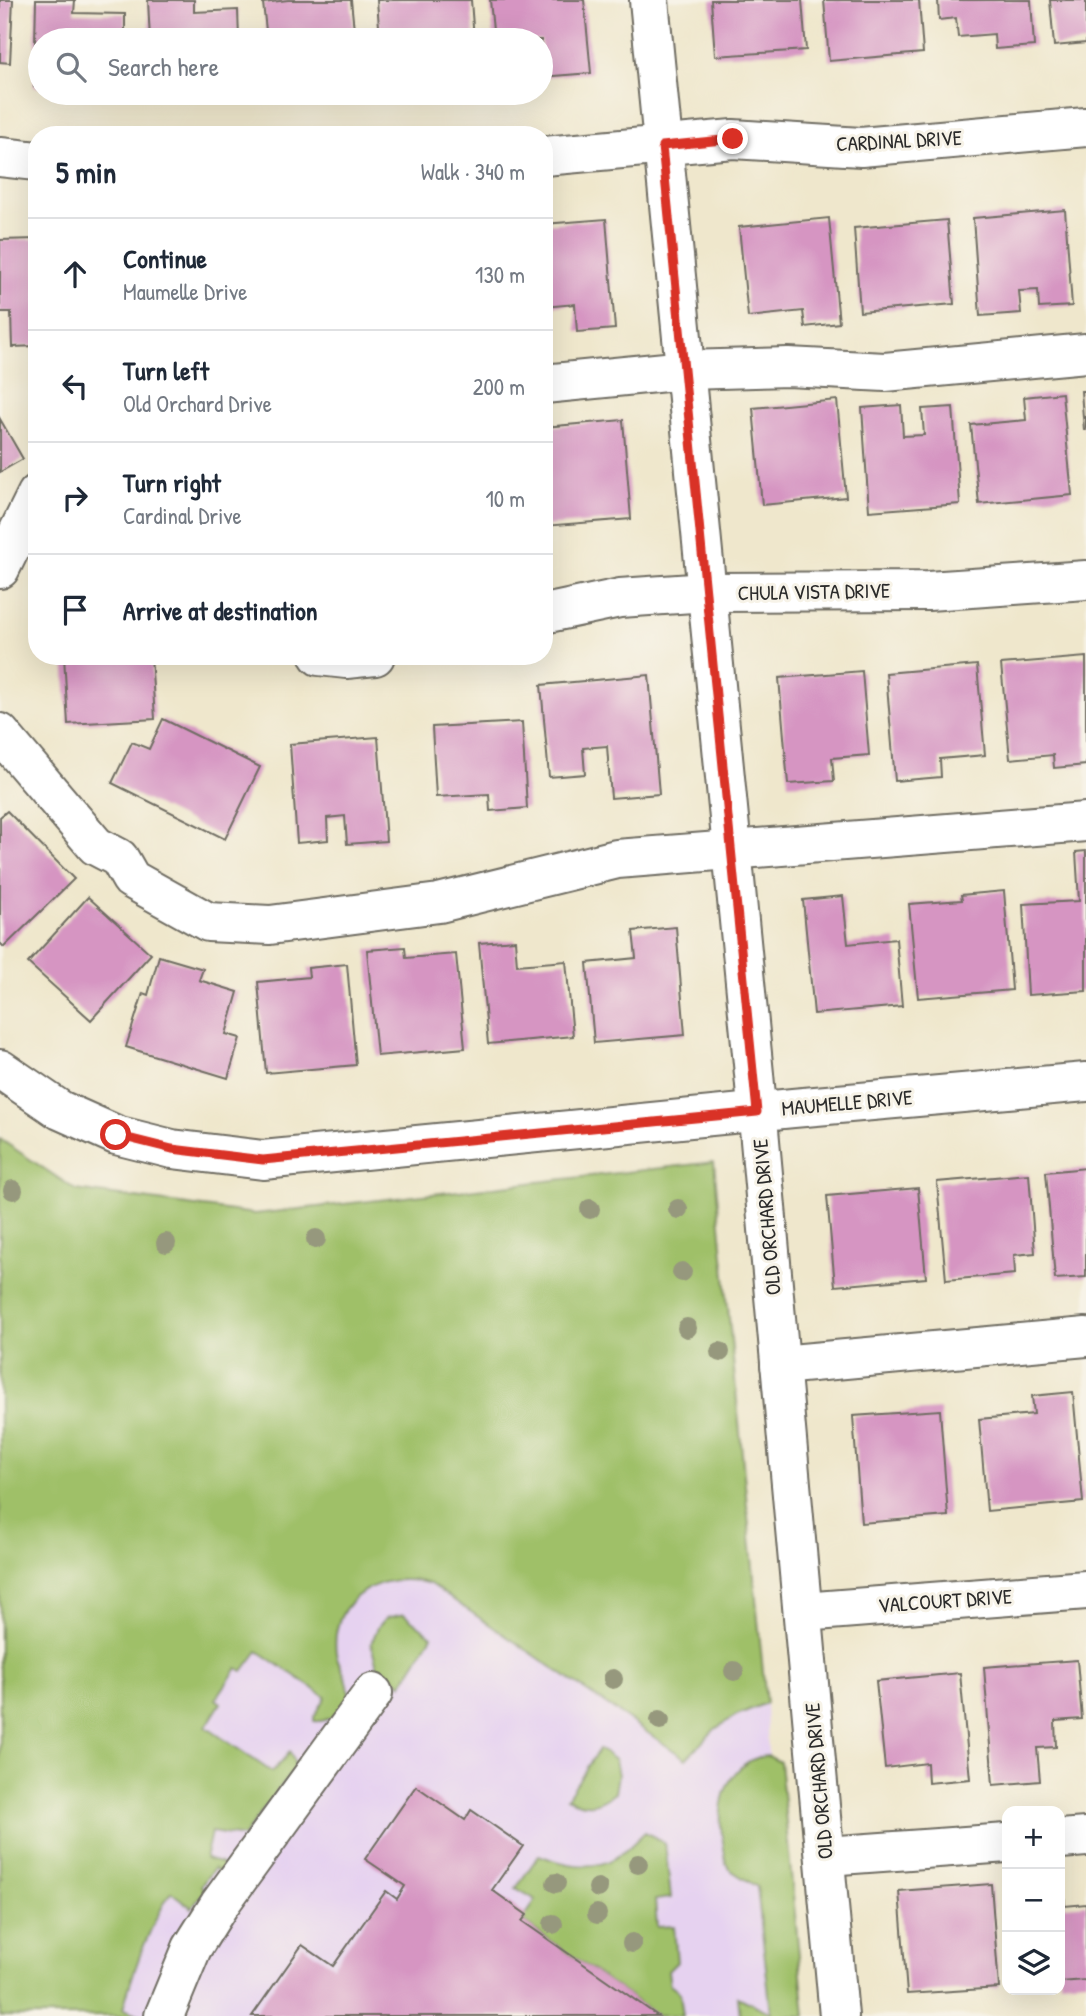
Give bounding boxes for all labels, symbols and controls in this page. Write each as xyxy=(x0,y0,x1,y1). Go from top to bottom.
search box xyxy=(28,28,553,105)
icon: search xyxy=(52,48,90,86)
text: Search here xyxy=(108,49,219,84)
route end xyxy=(717,123,748,154)
street label: CARDINAL DRIVE xyxy=(835,123,963,158)
text: 5 min xyxy=(56,152,116,192)
text: Walk · 340 m xyxy=(421,156,525,187)
text: Continue xyxy=(123,241,207,276)
icon: ahead xyxy=(56,255,94,293)
text: 130 m xyxy=(475,259,525,290)
text: Maumelle Drive xyxy=(123,276,247,307)
text: Turn left xyxy=(123,353,209,388)
icon: left xyxy=(56,367,94,405)
text: 200 m xyxy=(473,371,525,402)
text: Old Orchard Drive xyxy=(123,388,272,419)
text: Turn right xyxy=(123,465,221,500)
icon: right xyxy=(56,479,94,517)
text: 10 m xyxy=(485,483,525,514)
text: Cardinal Drive xyxy=(123,500,242,531)
street label: CHULA VISTA DRIVE xyxy=(737,576,891,607)
icon: arrive xyxy=(56,591,94,629)
text: Arrive at destination xyxy=(123,593,318,628)
street label: MAUMELLE DRIVE xyxy=(780,1082,914,1123)
route start xyxy=(100,1119,131,1150)
street label: OLD ORCHARD DRIVE xyxy=(745,1138,788,1296)
street label: VALCOURT DRIVE xyxy=(877,1581,1013,1620)
street label: OLD ORCHARD DRIVE xyxy=(797,1702,840,1860)
map controls xyxy=(1002,1806,1065,1995)
button: + xyxy=(1002,1806,1065,1869)
button: − xyxy=(1002,1869,1065,1932)
button: layers xyxy=(1002,1932,1065,1995)

